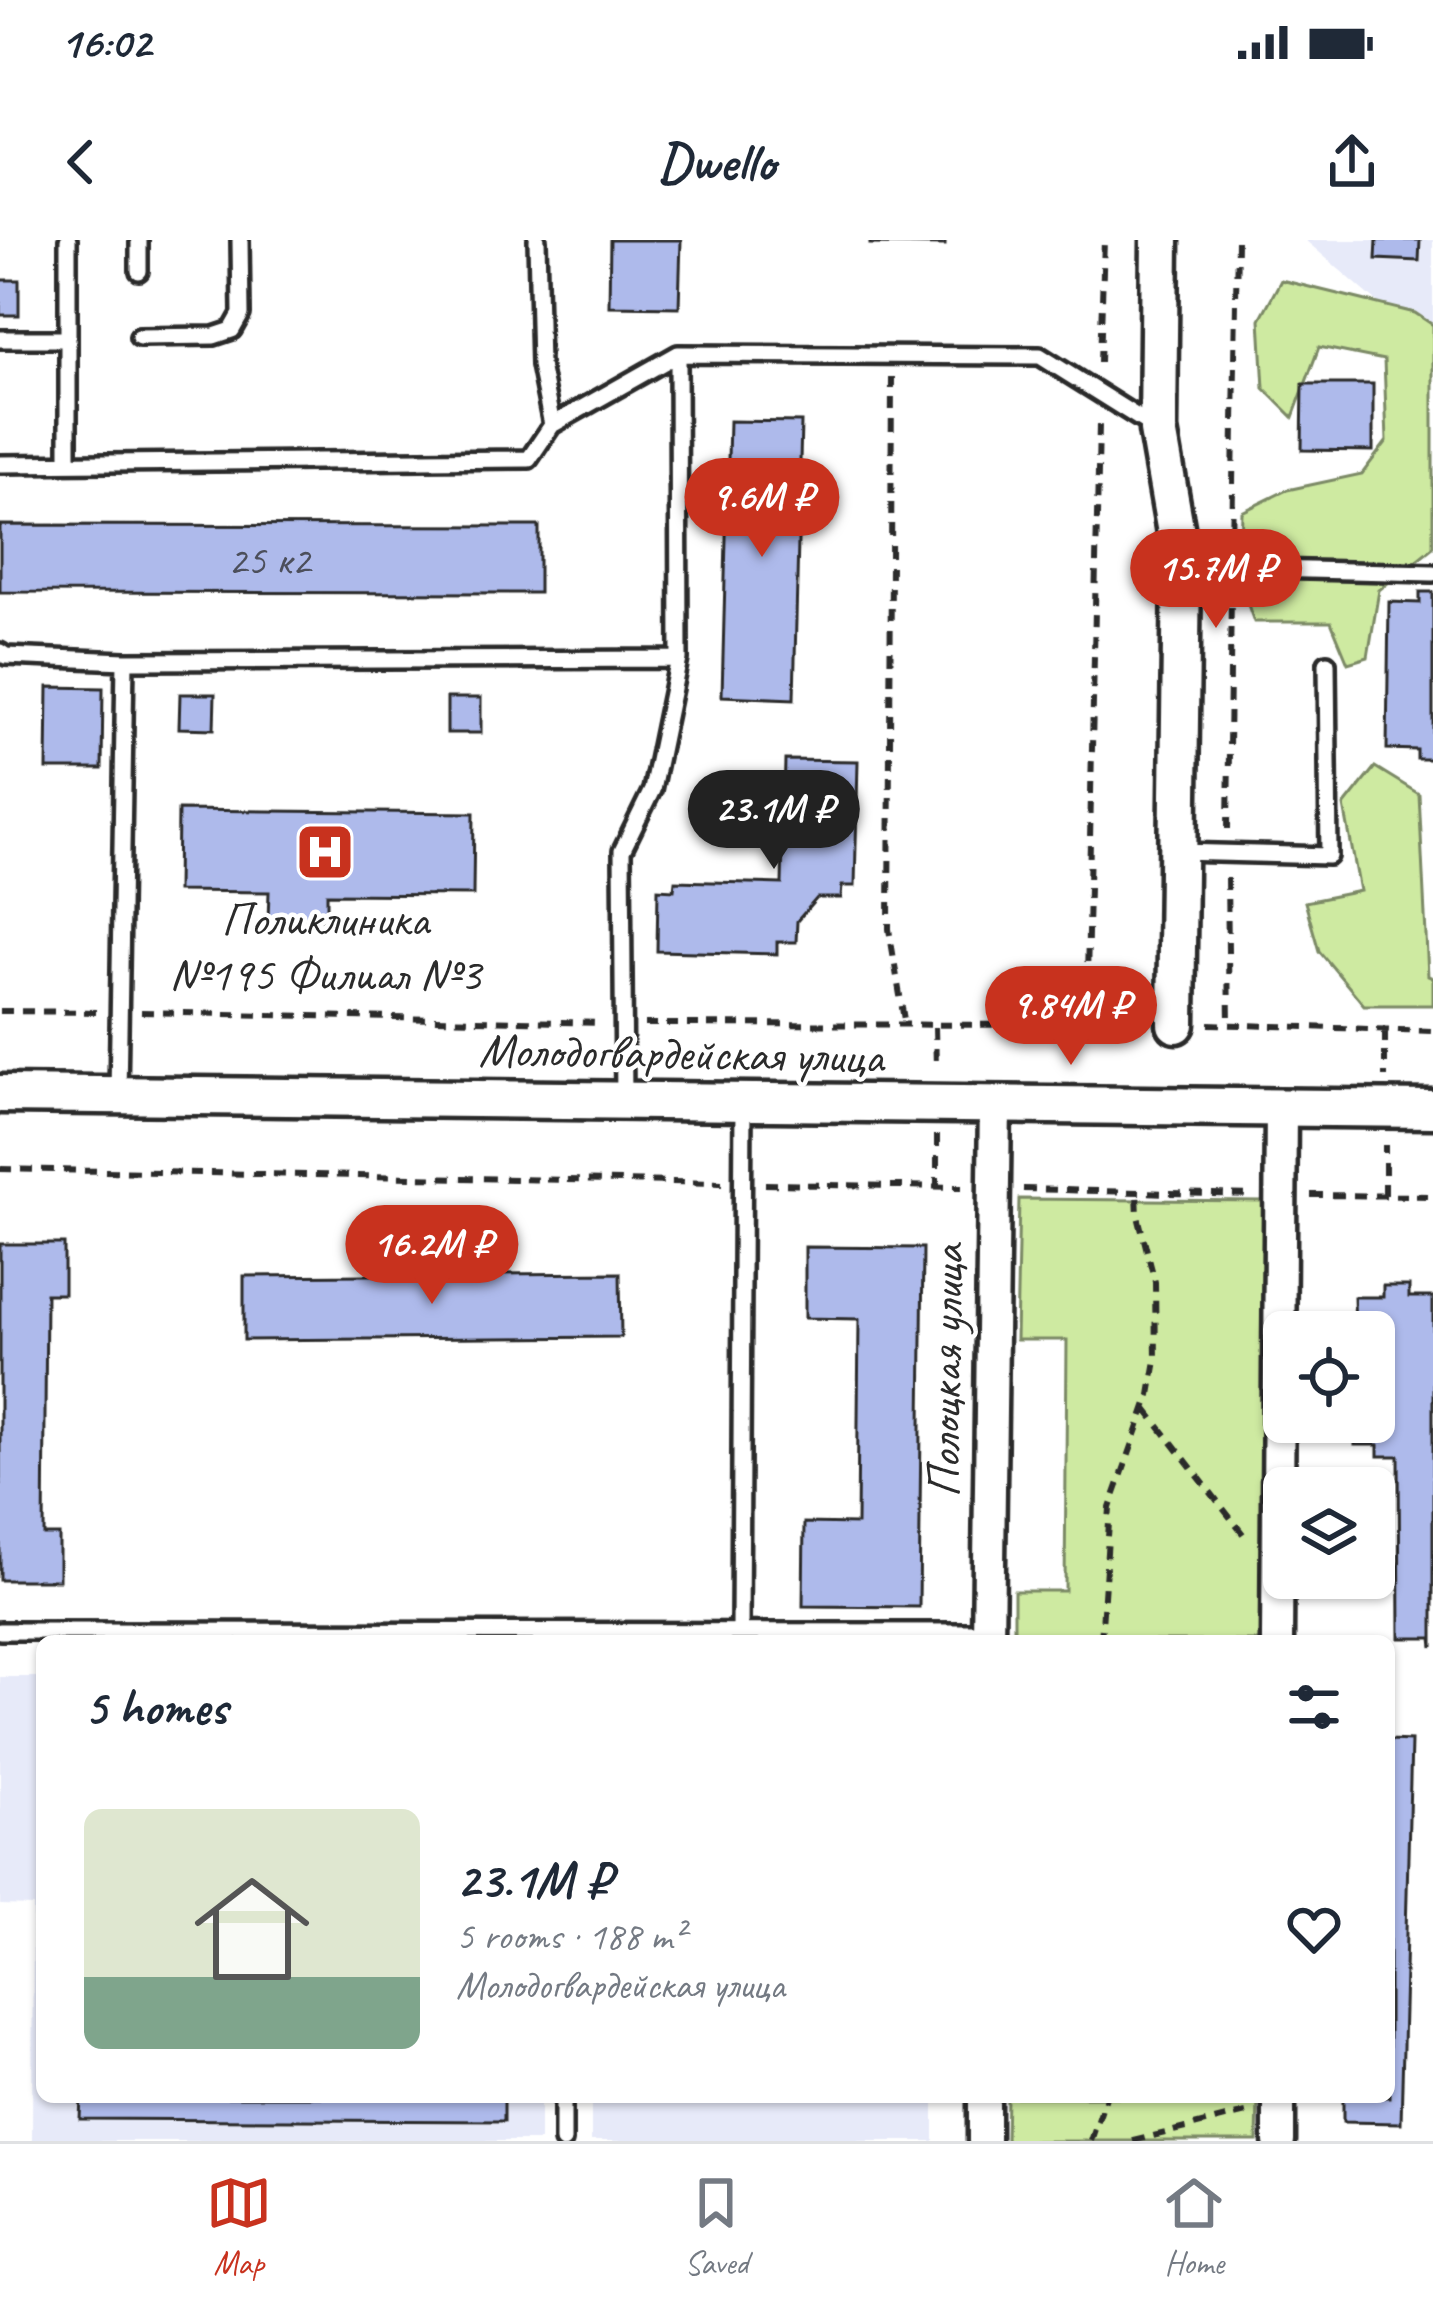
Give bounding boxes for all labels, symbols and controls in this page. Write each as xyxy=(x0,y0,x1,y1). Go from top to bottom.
text: 16:02 xyxy=(60,14,151,71)
text: Dwello xyxy=(658,128,775,196)
icon: back xyxy=(48,129,114,195)
icon: share xyxy=(1319,129,1385,195)
pin: 9.6M ₽ xyxy=(664,458,860,560)
text: 9.6M ₽ xyxy=(711,472,813,521)
pin: 15.7M ₽ xyxy=(1105,529,1327,631)
house number: 25 к2 xyxy=(228,534,313,587)
text: 15.7M ₽ xyxy=(1157,543,1275,592)
pin: 23.1M ₽ xyxy=(663,770,885,872)
text: 23.1M ₽ xyxy=(715,784,833,833)
hospital icon: Поликлиника №195 Филиал №3 xyxy=(294,821,356,883)
place label: Поликлиника №195 Филиал №3 xyxy=(169,889,484,1004)
pin: 9.84M ₽ xyxy=(960,966,1182,1068)
text: 9.84M ₽ xyxy=(1012,980,1130,1029)
street label: Молодогвардейская улица xyxy=(478,1019,886,1087)
pin: 16.2M ₽ xyxy=(321,1205,543,1307)
text: 16.2M ₽ xyxy=(372,1219,492,1268)
street label: Полоцкая улица xyxy=(913,1241,977,1498)
map controls xyxy=(1263,1311,1395,1599)
button: locate xyxy=(1263,1311,1395,1443)
button: layers xyxy=(1263,1467,1395,1599)
icon: filters xyxy=(1281,1674,1347,1740)
text: 5 homes xyxy=(84,1675,227,1739)
text: 23.1M ₽ xyxy=(456,1848,611,1912)
icon: home xyxy=(180,1857,324,2001)
icon: heart xyxy=(1281,1896,1347,1962)
text: 5 rooms · 188 m² xyxy=(456,1912,684,1961)
text: Молодогвардейская улица xyxy=(456,1961,785,2010)
tab: Map xyxy=(206,2170,272,2284)
tab: Saved xyxy=(683,2170,749,2284)
tab: Home xyxy=(1161,2170,1227,2284)

